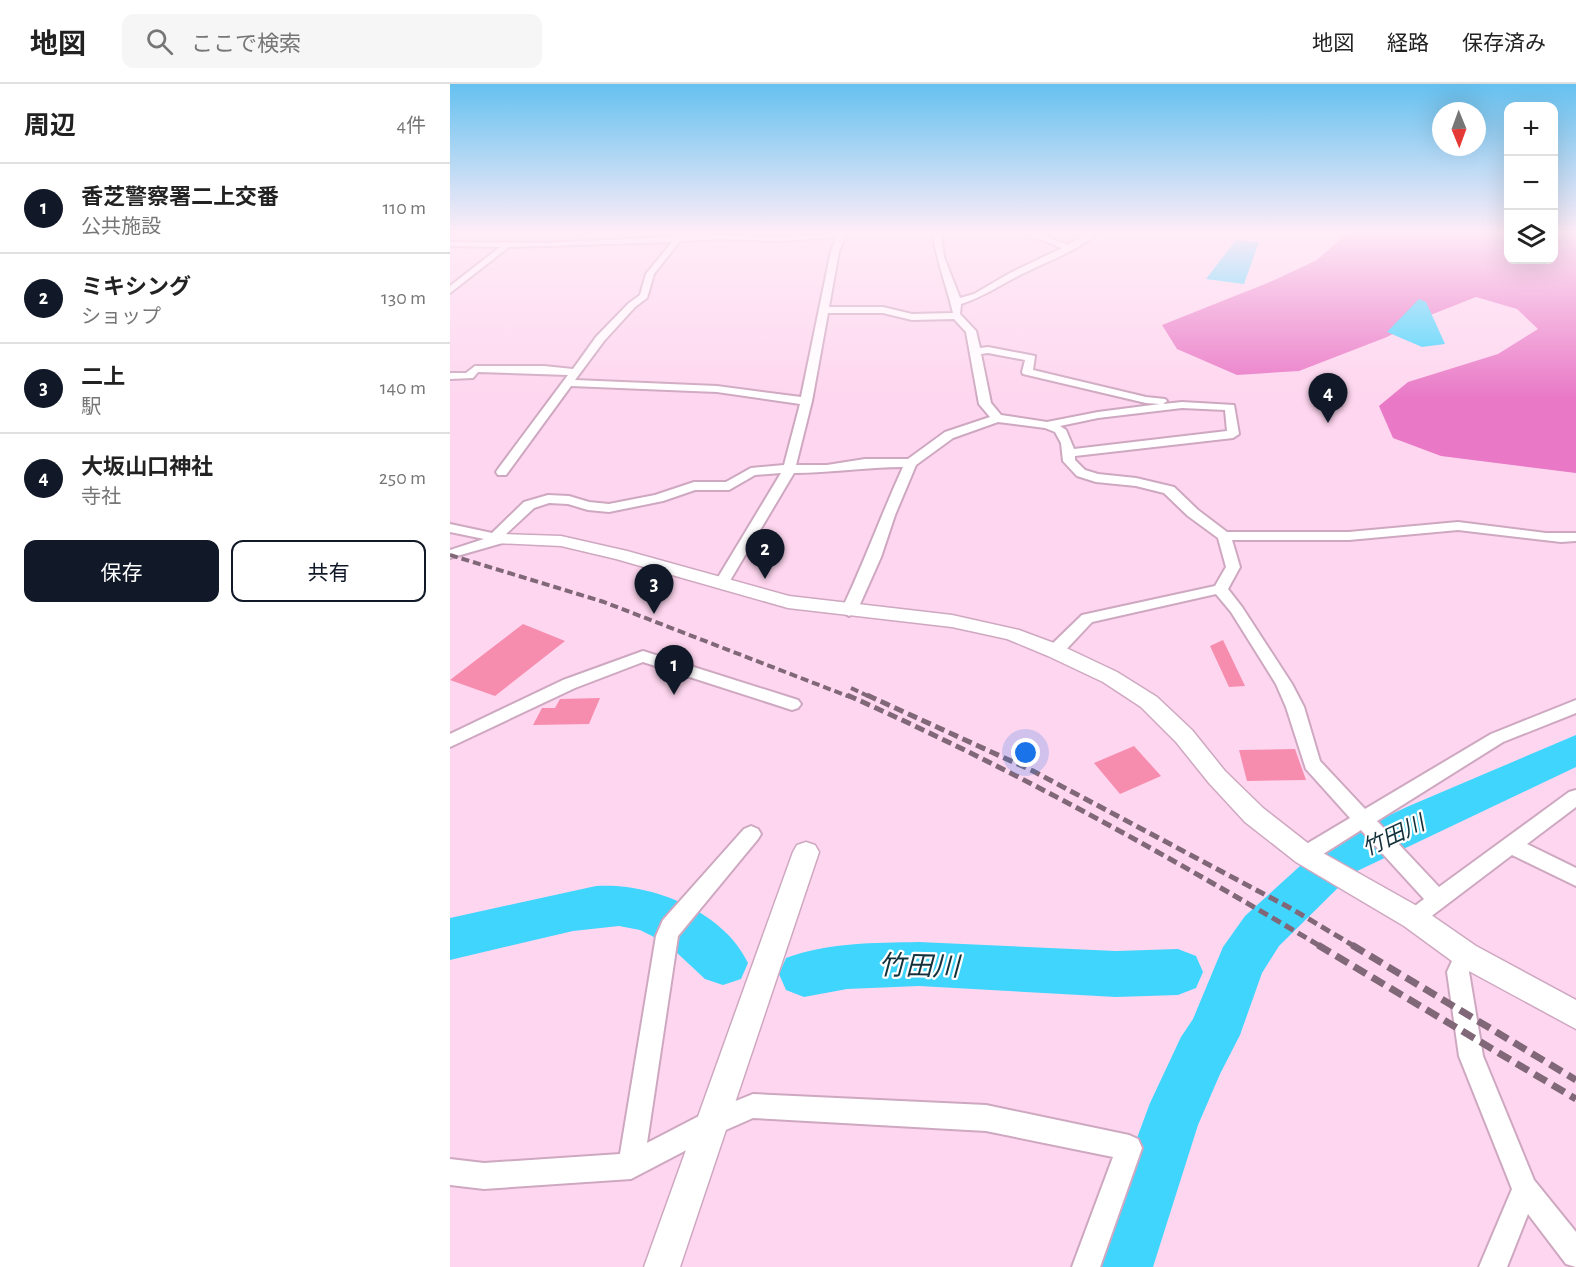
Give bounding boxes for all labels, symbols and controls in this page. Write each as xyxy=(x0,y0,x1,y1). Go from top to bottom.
search box xyxy=(122,14,542,68)
icon: search xyxy=(143,25,176,58)
text: 地図 xyxy=(30,31,86,59)
text: ここで検索 xyxy=(191,33,301,55)
text: 地図 xyxy=(1312,33,1354,54)
text: 経路 xyxy=(1387,33,1429,54)
text: 保存済み xyxy=(1462,33,1546,54)
north arrow xyxy=(1432,102,1486,156)
map controls xyxy=(1504,102,1558,264)
button: + xyxy=(1504,102,1558,156)
text: 周辺 xyxy=(24,113,76,139)
text: 4件 xyxy=(396,116,426,136)
button: − xyxy=(1504,156,1558,210)
text: 香芝警察署二上交番 xyxy=(81,186,279,208)
text: 1 xyxy=(40,198,47,218)
text: 110 m xyxy=(382,198,426,218)
button: layers xyxy=(1504,210,1558,264)
text: 公共施設 xyxy=(81,217,161,237)
text: ミキシング xyxy=(81,276,191,298)
text: 2 xyxy=(39,288,48,308)
text: 130 m xyxy=(381,288,426,308)
text: ショップ xyxy=(81,307,161,327)
text: 二上 xyxy=(81,366,125,388)
pin: 4 xyxy=(1308,374,1348,423)
text: 3 xyxy=(39,378,48,398)
text: 140 m xyxy=(380,378,426,398)
text: 駅 xyxy=(81,397,101,417)
text: 大坂山口神社 xyxy=(81,456,213,478)
text: 4 xyxy=(38,468,49,488)
text: 250 m xyxy=(379,468,426,488)
text: 寺社 xyxy=(81,487,121,507)
pin: 2 xyxy=(746,530,784,579)
button: 保存 xyxy=(24,540,219,602)
button: 共有 xyxy=(231,540,426,602)
pin: 3 xyxy=(634,564,674,614)
pin: 1 xyxy=(654,646,694,695)
your location xyxy=(1011,738,1040,767)
water label: 竹田川 xyxy=(1358,810,1430,860)
water label: 竹田川 xyxy=(878,951,963,981)

